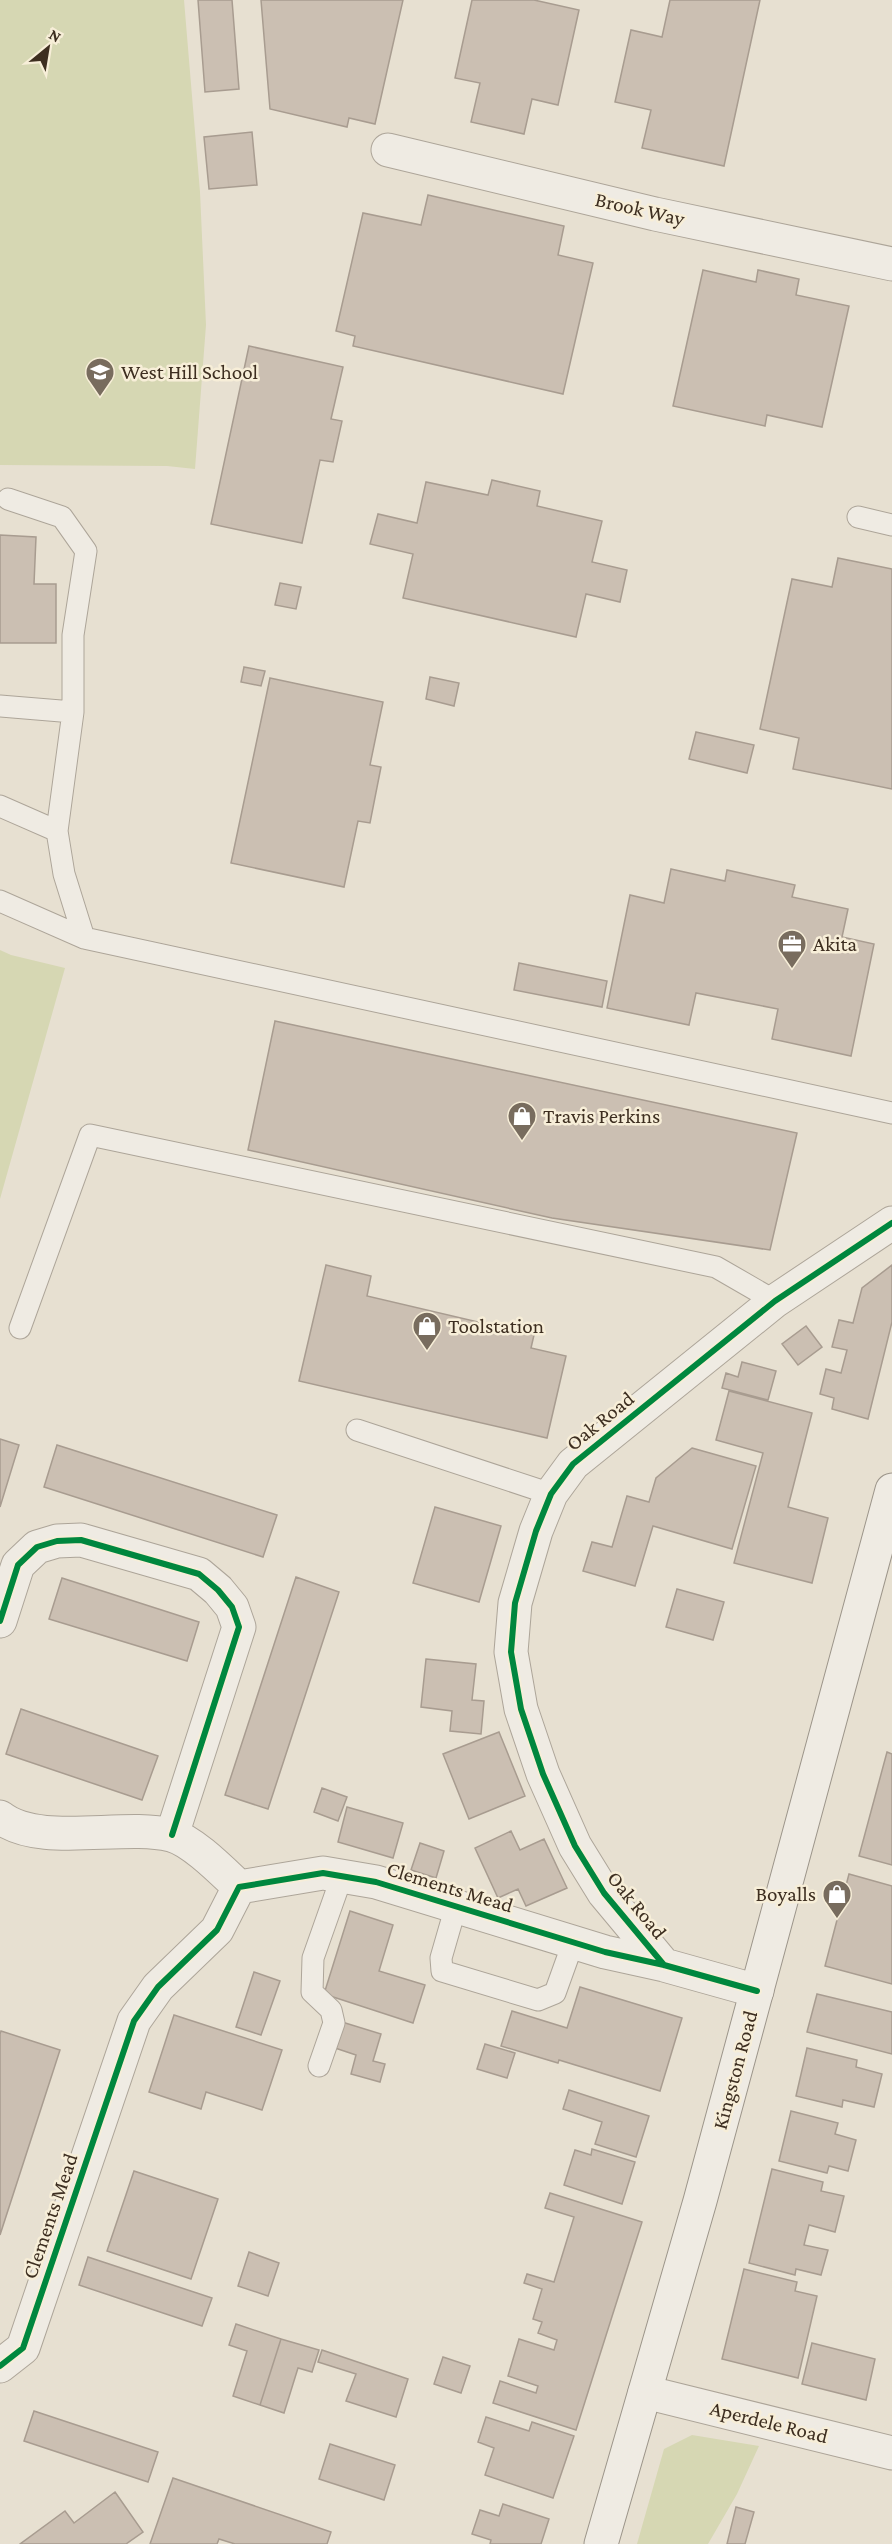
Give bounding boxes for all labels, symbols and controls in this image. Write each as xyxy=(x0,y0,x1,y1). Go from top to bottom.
north arrow xyxy=(18,18,78,78)
text: N xyxy=(46,25,64,46)
street label: Brook Way xyxy=(593,187,687,231)
school or university icon: West Hill School xyxy=(84,356,116,398)
place label: West Hill School xyxy=(121,360,258,384)
office icon: Akita xyxy=(776,928,808,970)
place label: Akita xyxy=(813,932,857,956)
shop icon: Travis Perkins xyxy=(506,1100,538,1142)
place label: Travis Perkins xyxy=(543,1104,660,1128)
shop icon: Toolstation xyxy=(411,1310,443,1352)
place label: Toolstation xyxy=(448,1314,544,1338)
street label: Oak Road xyxy=(561,1386,639,1456)
street label: Clements Mead xyxy=(384,1856,516,1918)
street label: Oak Road xyxy=(602,1866,672,1944)
shop icon: Boyalls xyxy=(821,1878,853,1920)
place label: Boyalls xyxy=(756,1882,816,1906)
street label: Kingston Road xyxy=(708,2008,762,2132)
street label: Clements Mead xyxy=(17,2150,83,2282)
street label: Aperdele Road xyxy=(708,2396,830,2448)

